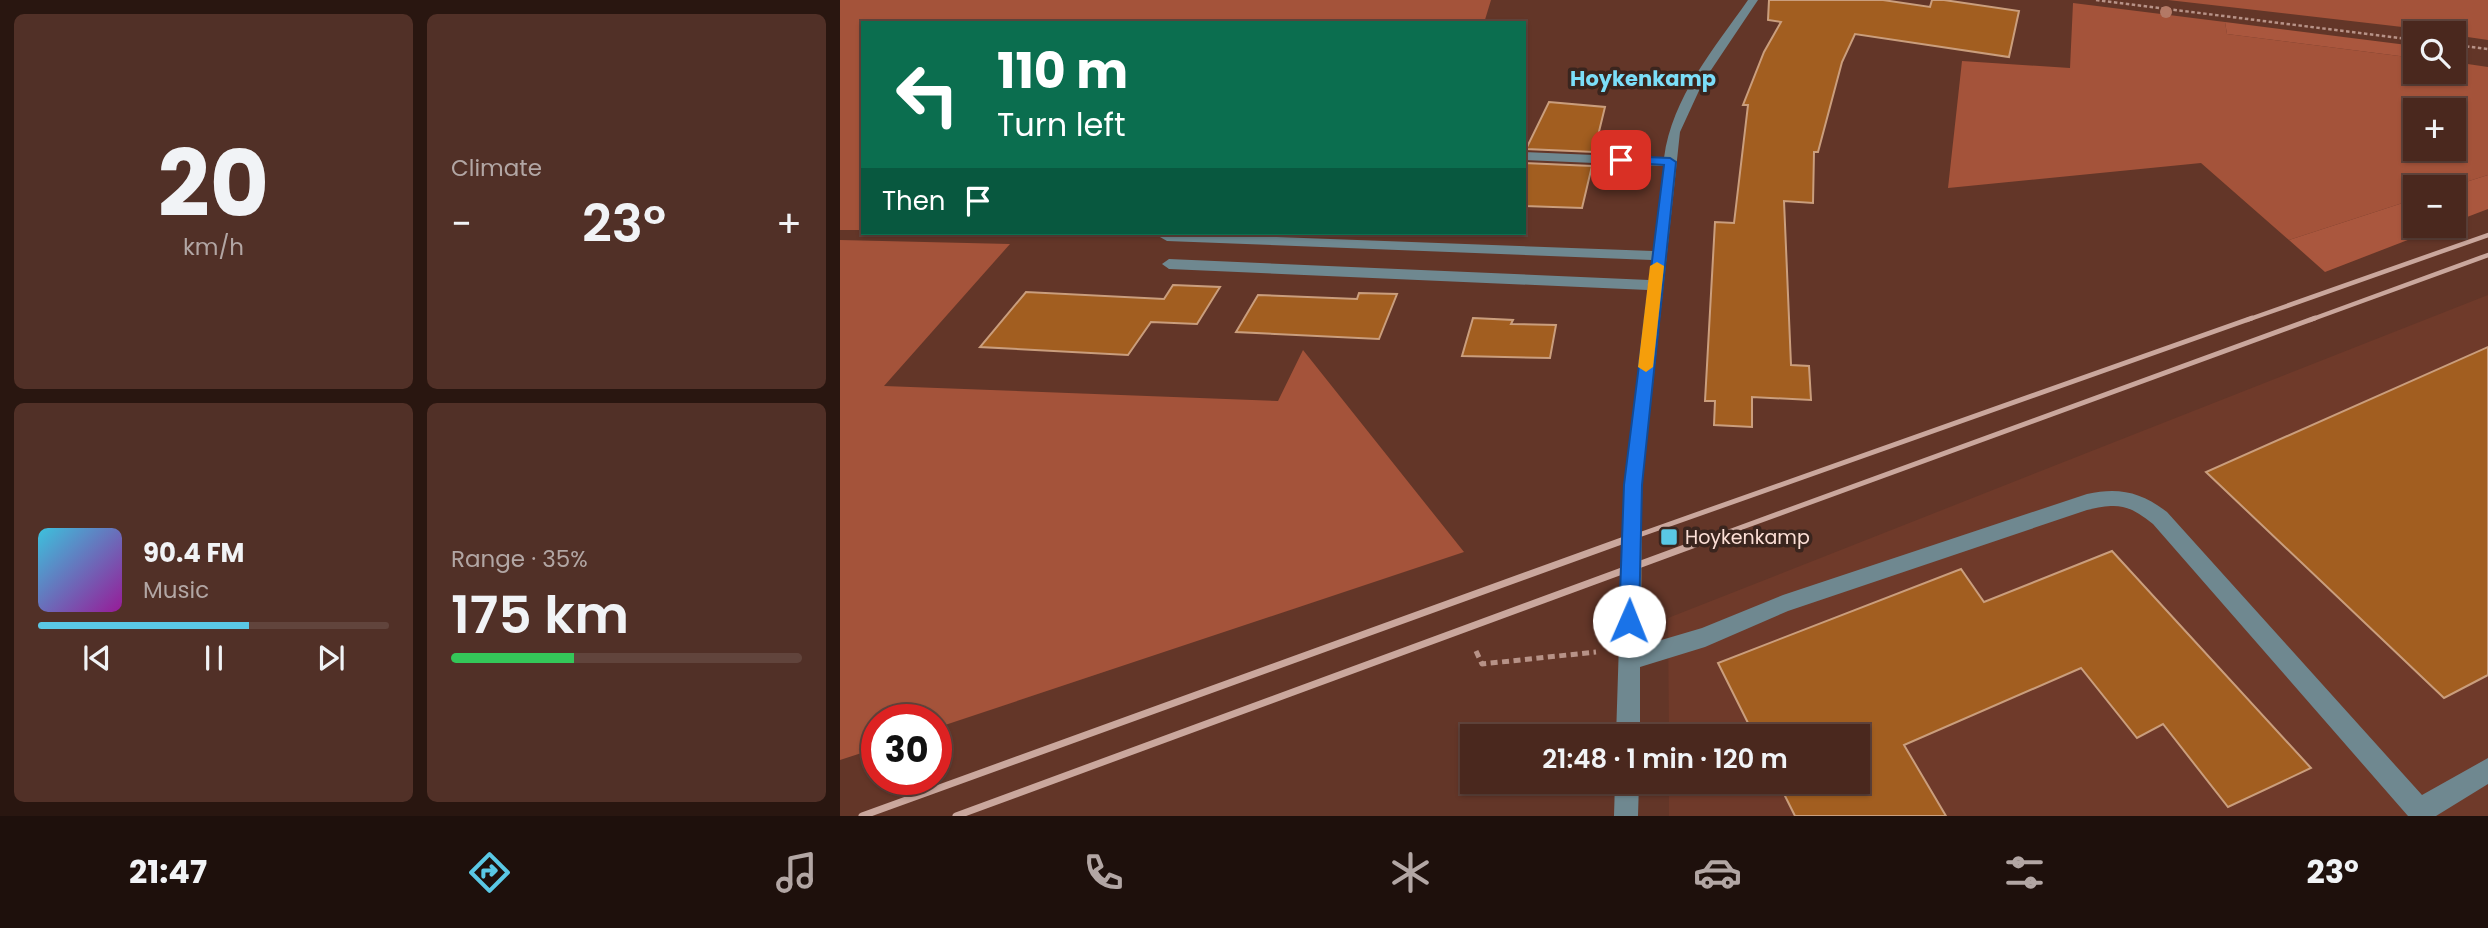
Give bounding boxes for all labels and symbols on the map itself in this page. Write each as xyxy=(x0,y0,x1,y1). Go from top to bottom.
district label: Hoykenkamp xyxy=(1570,64,1716,93)
pin xyxy=(1591,130,1651,190)
place label: Hoykenkamp xyxy=(1685,524,1810,551)
marker: Hoykenkamp xyxy=(1659,527,1679,547)
position arrow xyxy=(1592,584,1666,658)
speed limit sign: 30 xyxy=(861,704,952,795)

